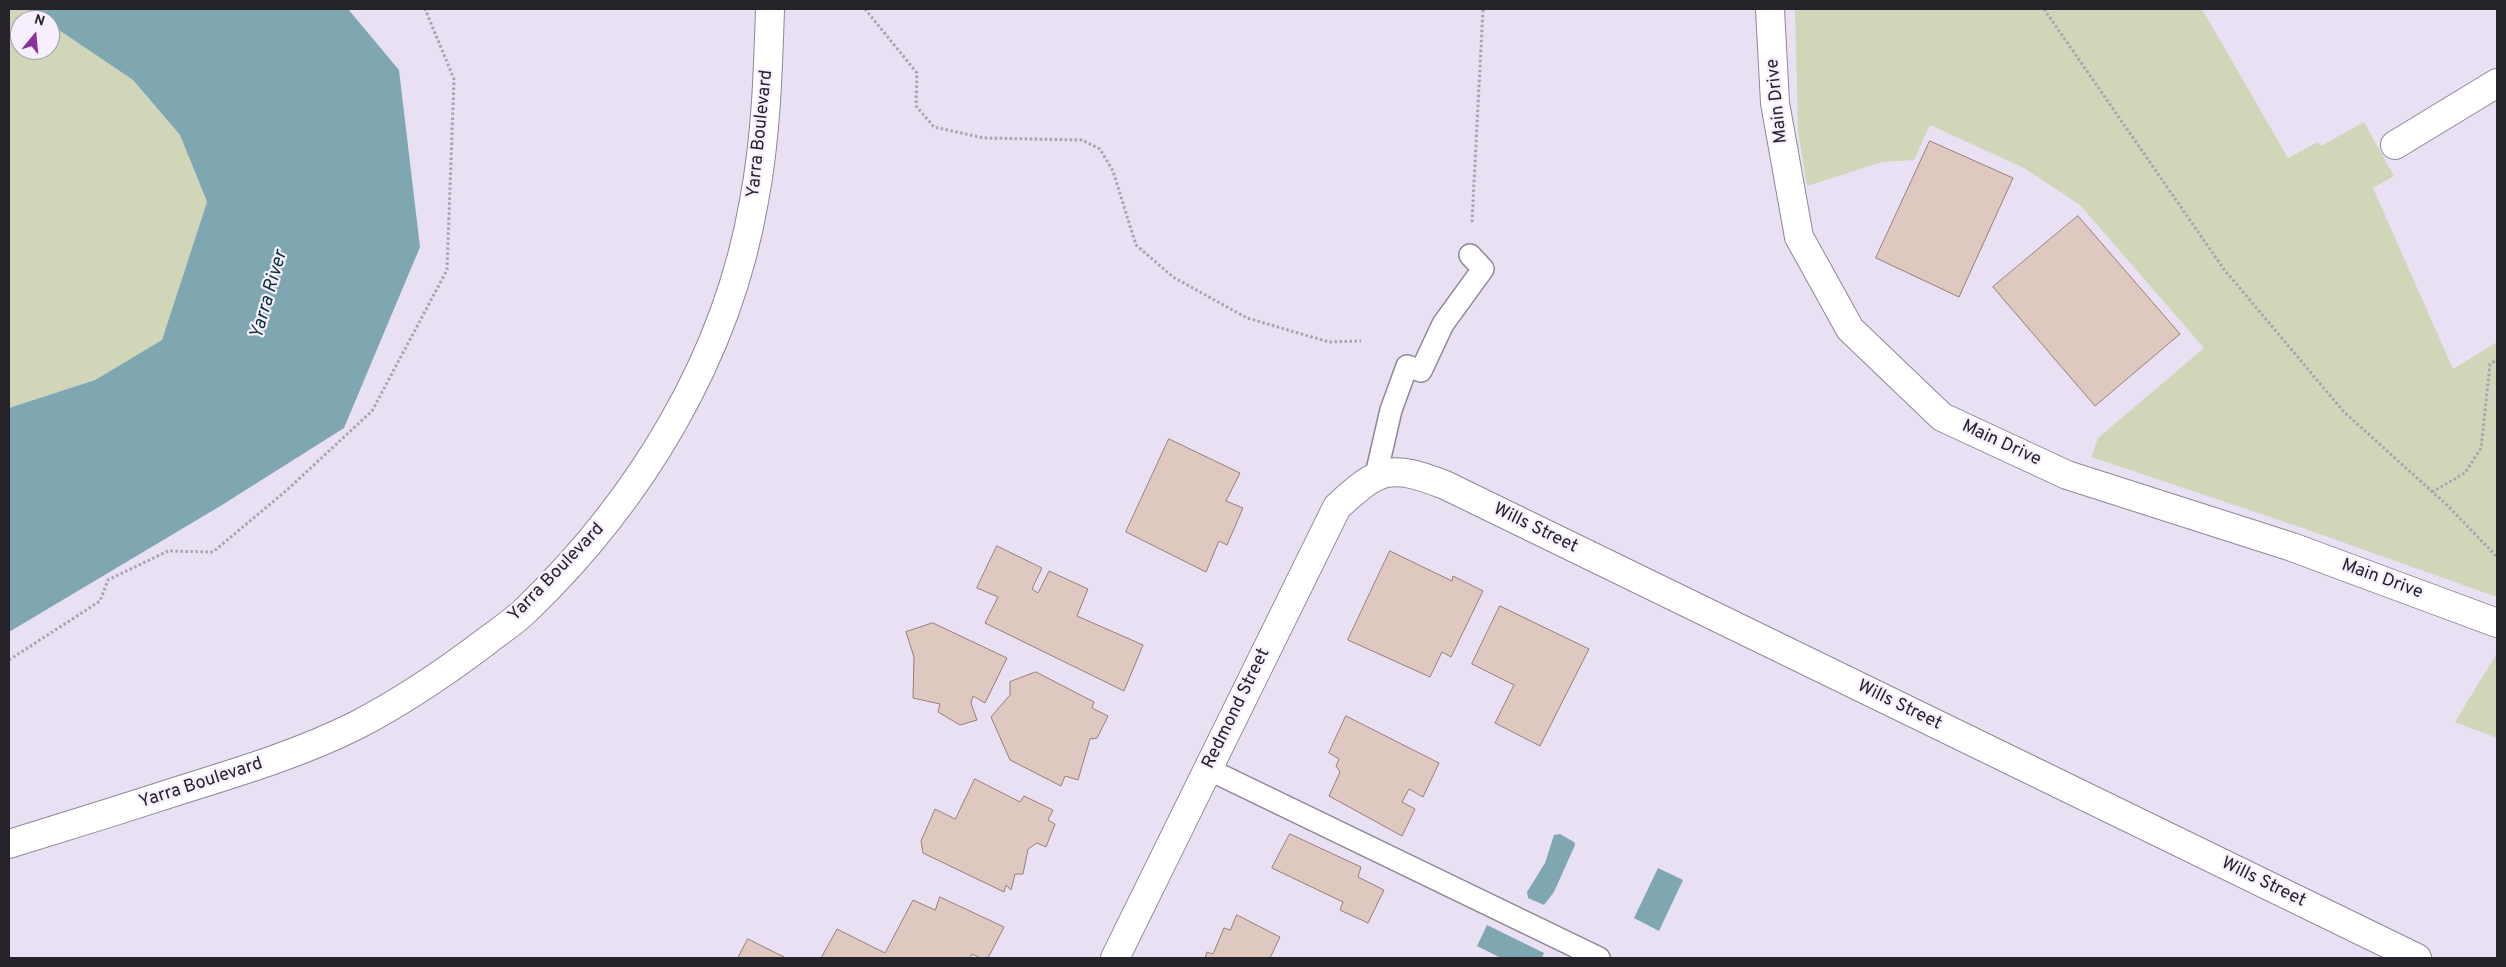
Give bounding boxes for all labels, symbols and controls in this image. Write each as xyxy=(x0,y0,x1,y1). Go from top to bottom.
north arrow xyxy=(10,10,60,60)
text: N xyxy=(32,12,47,31)
street label: Main Drive xyxy=(1763,58,1793,144)
street label: Yarra Boulevard xyxy=(744,69,778,199)
water label: Yarra River xyxy=(246,248,294,342)
street label: Main Drive xyxy=(1958,416,2044,472)
street label: Wills Street xyxy=(1489,499,1581,559)
street label: Yarra Boulevard xyxy=(505,519,609,627)
street label: Main Drive xyxy=(2338,555,2426,605)
street label: Redmond Street xyxy=(1198,645,1276,773)
street label: Wills Street xyxy=(1853,676,1945,736)
street label: Yarra Boulevard xyxy=(136,754,266,814)
street label: Wills Street xyxy=(2217,853,2309,913)

